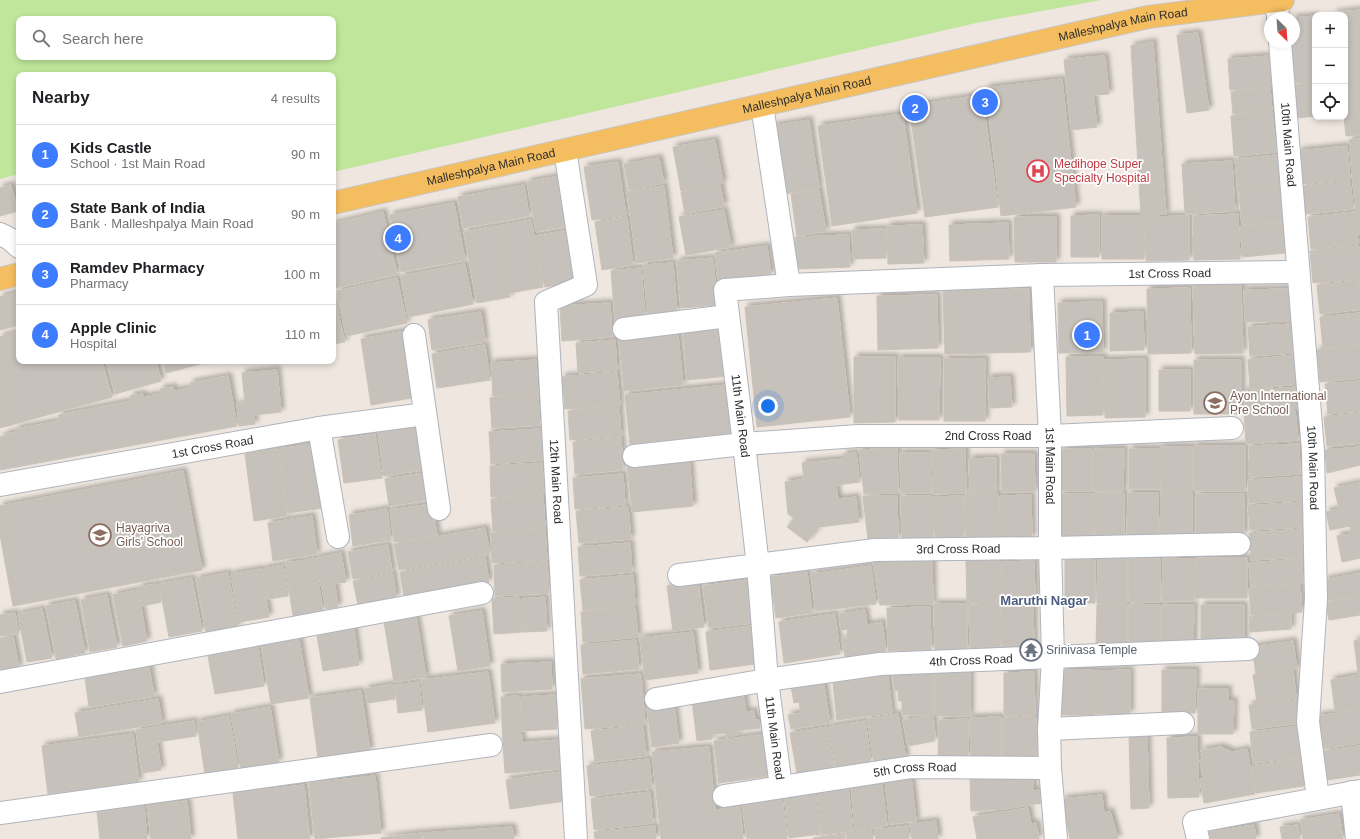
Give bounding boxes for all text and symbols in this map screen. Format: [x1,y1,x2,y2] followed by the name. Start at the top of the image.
[1057,5,1188,44] street label: Malleshpalya Main Road
[1264,12,1300,48] north arrow
[1312,12,1348,120] map controls
[1312,12,1348,48] button: +
[16,16,336,60] search box
[30,27,52,49] icon: search
[62,30,144,47] text: Search here
[1312,48,1348,84] button: −
[741,73,873,116] street label: Malleshpalya Main Road
[1312,84,1348,120] button: locate
[972,87,998,117] pin: 3
[32,88,90,107] text: Nearby
[271,91,320,106] text: 4 results
[902,93,928,123] pin: 2
[1278,102,1299,188] street label: 10th Main Road
[70,139,152,156] text: Kids Castle
[425,145,557,188] street label: Malleshpalya Main Road
[41,147,49,162] text: 1
[291,147,320,162] text: 90 m
[70,156,205,171] text: School · 1st Main Road
[1054,157,1149,185] place label: Medihope Super Specialty Hospital
[1025,158,1051,184] hospital icon: Medihope Super Specialty Hospital
[70,199,205,216] text: State Bank of India
[41,207,49,222] text: 2
[291,207,320,222] text: 90 m
[70,216,254,231] text: Bank · Malleshpalya Main Road
[385,223,411,253] pin: 4
[70,259,204,276] text: Ramdev Pharmacy
[1128,266,1211,281] street label: 1st Cross Road
[41,267,49,282] text: 3
[284,267,320,282] text: 100 m
[70,276,129,291] text: Pharmacy
[70,319,157,336] text: Apple Clinic
[1074,320,1100,350] pin: 1
[41,327,49,342] text: 4
[285,327,320,342] text: 110 m
[70,336,117,351] text: Hospital
[728,373,753,458] street label: 11th Main Road
[1230,389,1327,417] place label: Ayon International Pre School
[1202,390,1228,416] school or university icon: Ayon International Pre School
[758,396,778,416] your location
[1304,425,1321,510] street label: 10th Main Road
[1043,427,1057,505] street label: 1st Main Road
[945,429,1031,443] street label: 2nd Cross Road
[171,433,255,461] street label: 1st Cross Road
[547,439,565,524] street label: 12th Main Road
[116,521,183,549] place label: Hayagriva Girls' School
[87,522,113,548] school or university icon: Hayagriva Girls' School
[916,542,1001,557] street label: 3rd Cross Road
[1000,593,1088,608] district label: Maruthi Nagar
[1018,637,1044,663] temple icon: Srinivasa Temple
[1046,643,1137,657] place label: Srinivasa Temple
[929,652,1013,669] street label: 4th Cross Road
[762,695,787,781] street label: 11th Main Road
[872,760,957,780] street label: 5th Cross Road

